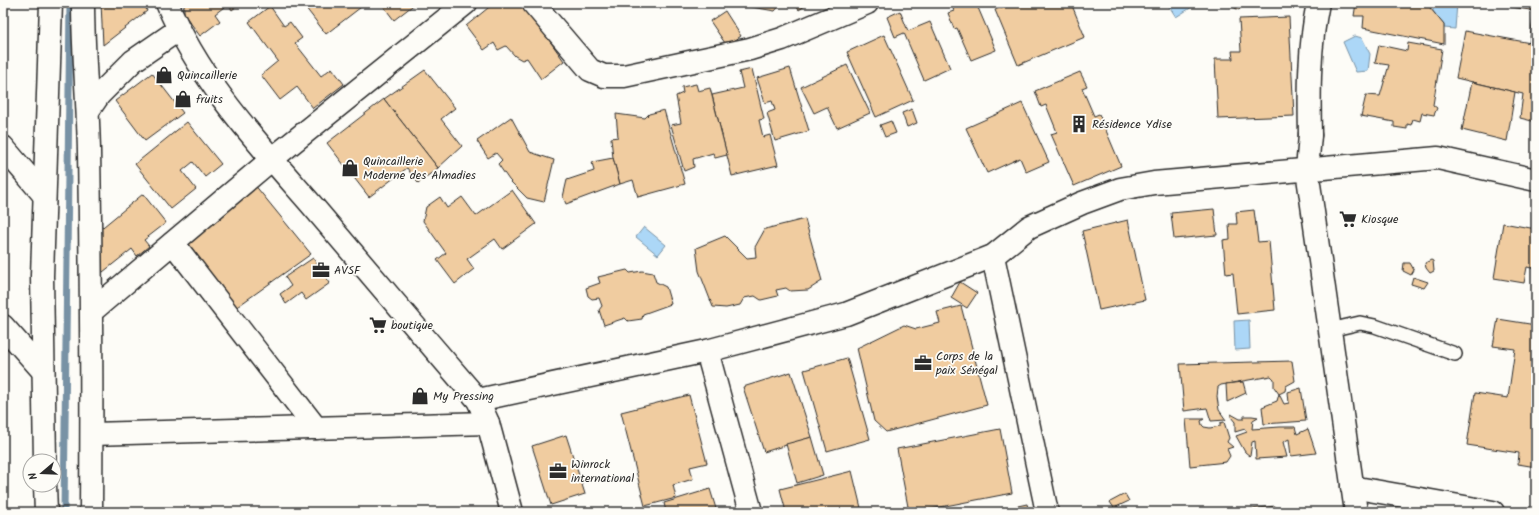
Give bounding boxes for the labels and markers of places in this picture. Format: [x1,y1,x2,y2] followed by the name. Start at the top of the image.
[154,65,174,85] shop icon: Quincaillerie
[177,66,238,85] place label: Quincaillerie
[173,89,193,109] shop icon: fruits
[196,90,223,109] place label: fruits
[1069,114,1089,134] building icon: Résidence Ydise
[1092,115,1172,134] place label: Résidence Ydise
[363,152,476,185] place label: Quincaillerie Moderne des Almadies
[340,158,360,178] shop icon: Quincaillerie Moderne des Almadies
[1338,209,1358,229] supermarket icon: Kiosque
[1361,210,1399,229] place label: Kiosque
[311,260,331,280] office icon: AVSF
[334,261,362,280] place label: AVSF
[368,315,388,335] supermarket icon: boutique
[391,316,433,335] place label: boutique
[935,347,998,380] place label: Corps de la paix Sénégal
[913,353,933,373] office icon: Corps de la paix Sénégal
[410,386,430,406] shop icon: My Pressing
[433,387,494,406] place label: My Pressing
[571,455,634,488] place label: Winrock international
[548,461,568,481] office icon: Winrock international

